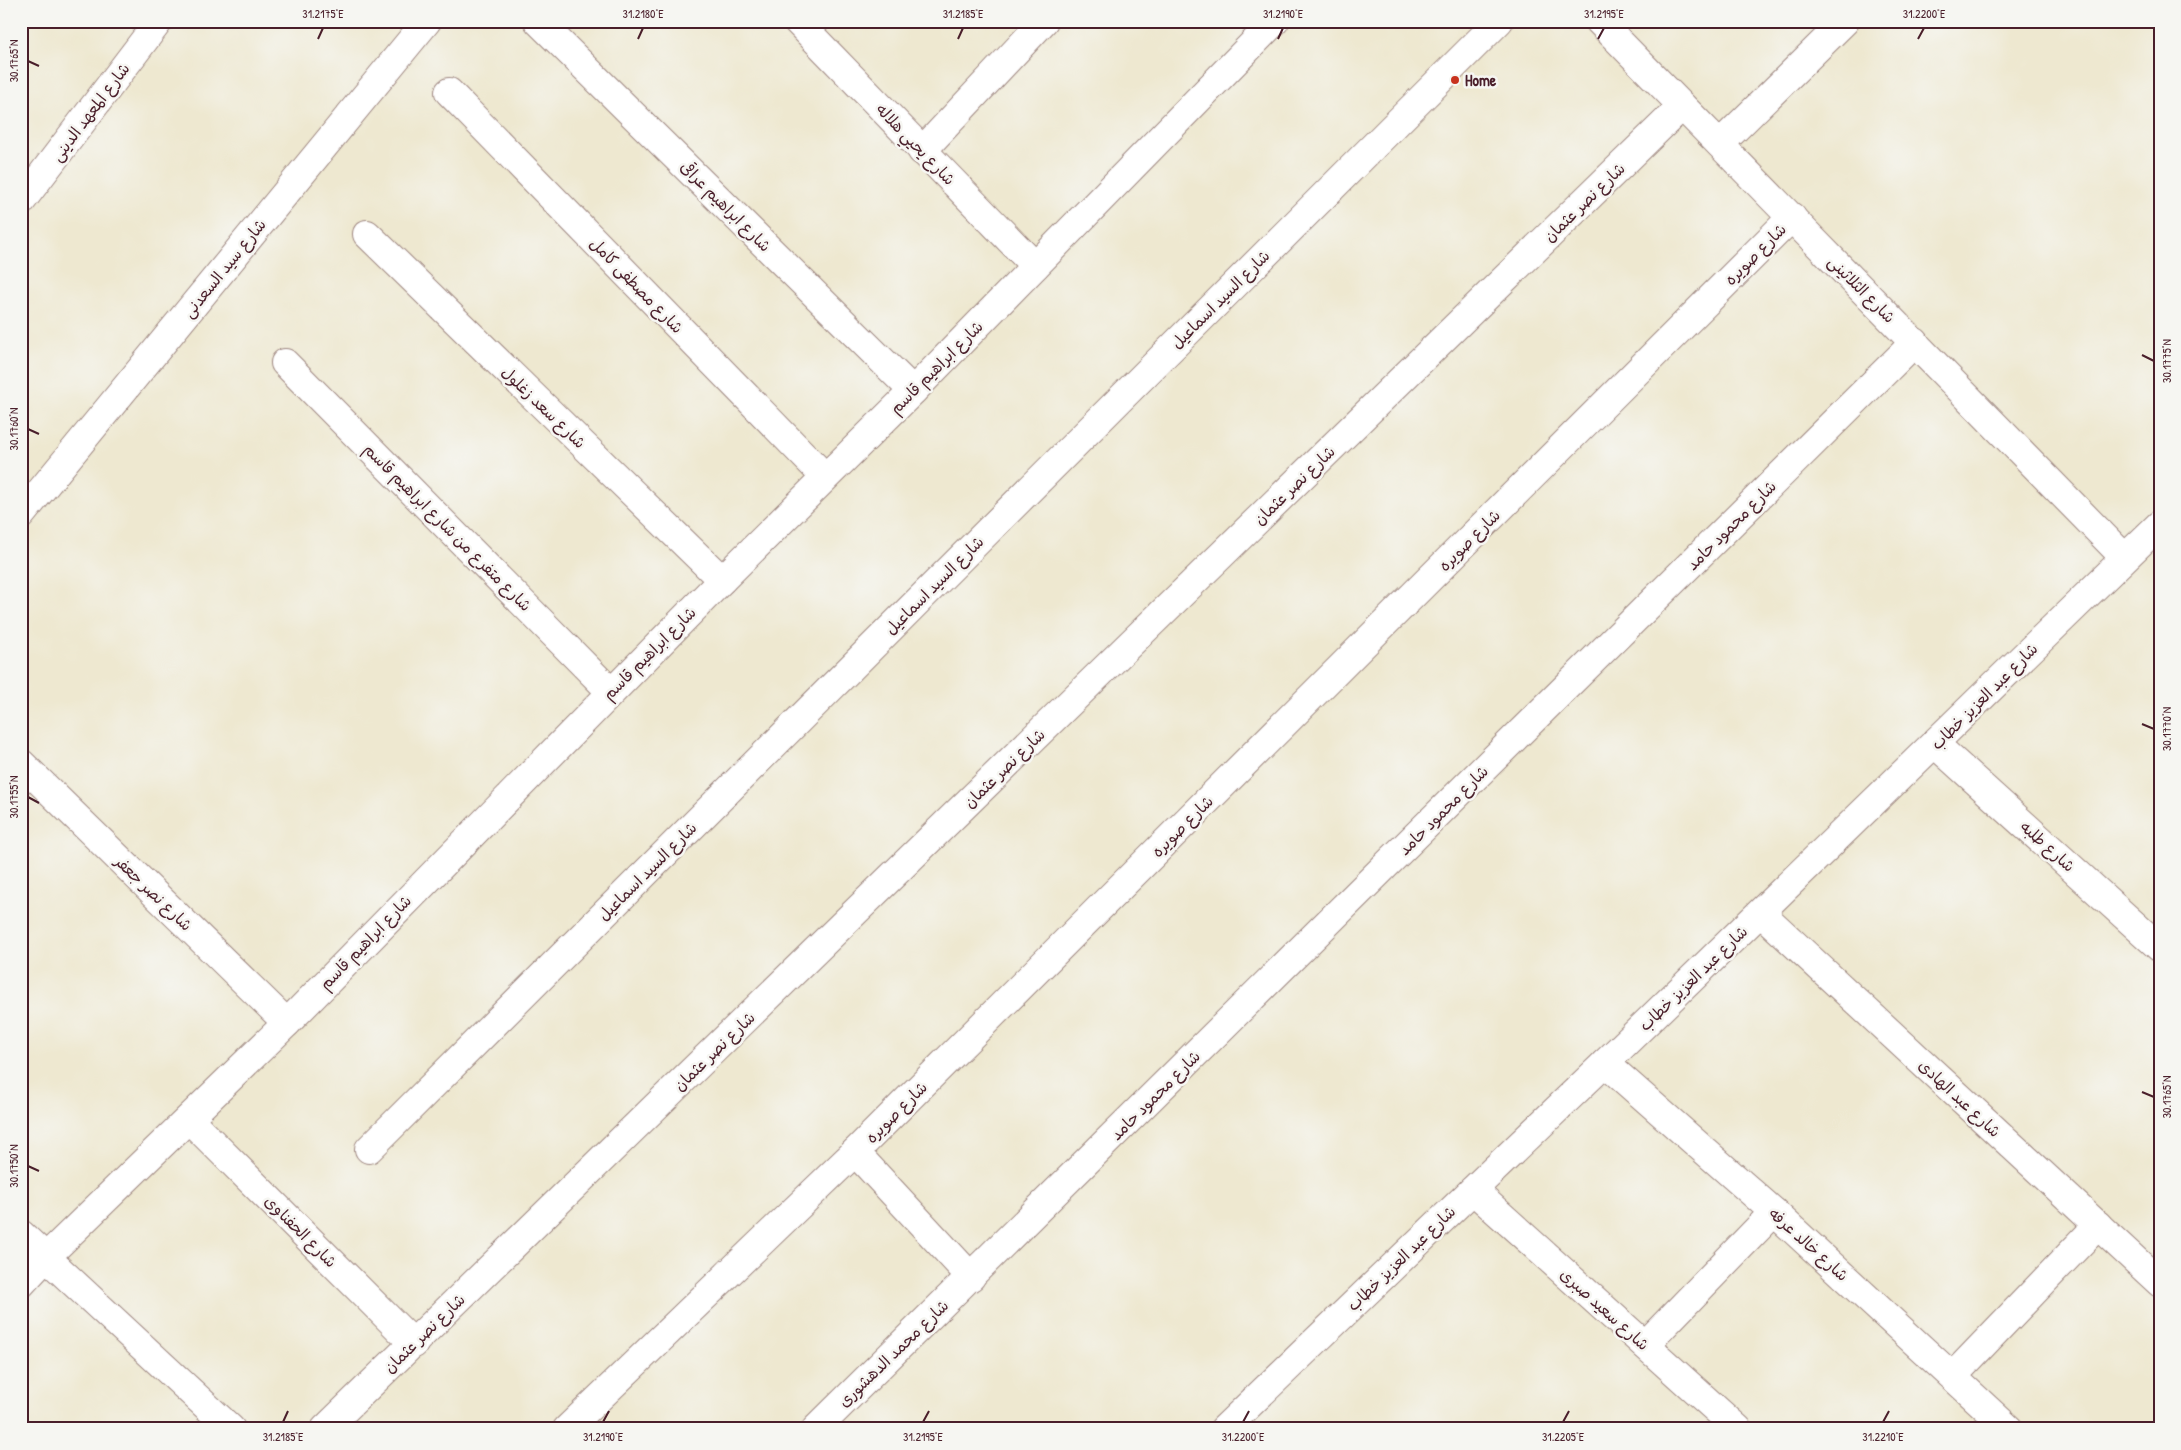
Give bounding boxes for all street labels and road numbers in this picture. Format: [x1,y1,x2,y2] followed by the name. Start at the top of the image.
[46,58,135,166] street label: شارع المعهد الدينى
[869,98,961,192] street label: شارع يحيي هلاله
[674,156,776,258] street label: شارع ابراهيم عراقى
[1538,157,1630,247] street label: شارع نصر عثمان
[177,214,271,323] street label: شارع سيد السعدنى
[1719,218,1791,290] street label: شارع صويره
[585,232,689,339] street label: شارع مصطفى كامل
[1166,245,1275,354] street label: شارع السيد اسماعيل
[1823,251,1900,328] street label: شارع الثلاثينى
[884,315,989,420] street label: شارع ابراهيم قاسم
[496,361,591,454] street label: شارع سعد زغلول
[358,438,537,617] street label: شارع متفرع من شارع ابراهيم قاسم
[1248,440,1340,530] street label: شارع نصر عثمان
[1681,475,1782,576] street label: شارع محمود حامد
[1433,504,1505,576] street label: شارع صويره
[880,531,989,640] street label: شارع السيد اسماعيل
[597,601,702,706] street label: شارع ابراهيم قاسم
[1926,638,2043,755] street label: شارع عبد العزيز خطاب
[958,723,1050,813] street label: شارع نصر عثمان
[1393,760,1494,861] street label: شارع محمود حامد
[1146,790,1218,862] street label: شارع صويره
[2015,815,2080,877] street label: شارع طلبه
[593,817,702,926] street label: شارع السيد اسماعيل
[108,849,198,936] street label: شارع نصر جعفر
[314,890,417,996] street label: شارع ابراهيم قاسم
[1634,920,1753,1036] street label: شارع عبد العزيز خطاب
[668,1006,760,1096] street label: شارع نصر عثمان
[1105,1045,1206,1146] street label: شارع محمود حامد
[1913,1054,2006,1143] street label: شارع عبد الهادى
[860,1076,932,1148] street label: شارع صويره
[259,1190,342,1273] street label: شارع الحفناوى
[1342,1200,1461,1316] street label: شارع عبد العزيز خطاب
[1764,1202,1854,1286] street label: شارع خالد عرفه
[1555,1263,1654,1356] street label: شارع سعيد صبرى
[378,1288,470,1378] street label: شارع نصر عثمان
[833,1294,954,1412] street label: شارع محمد الدهشورى

